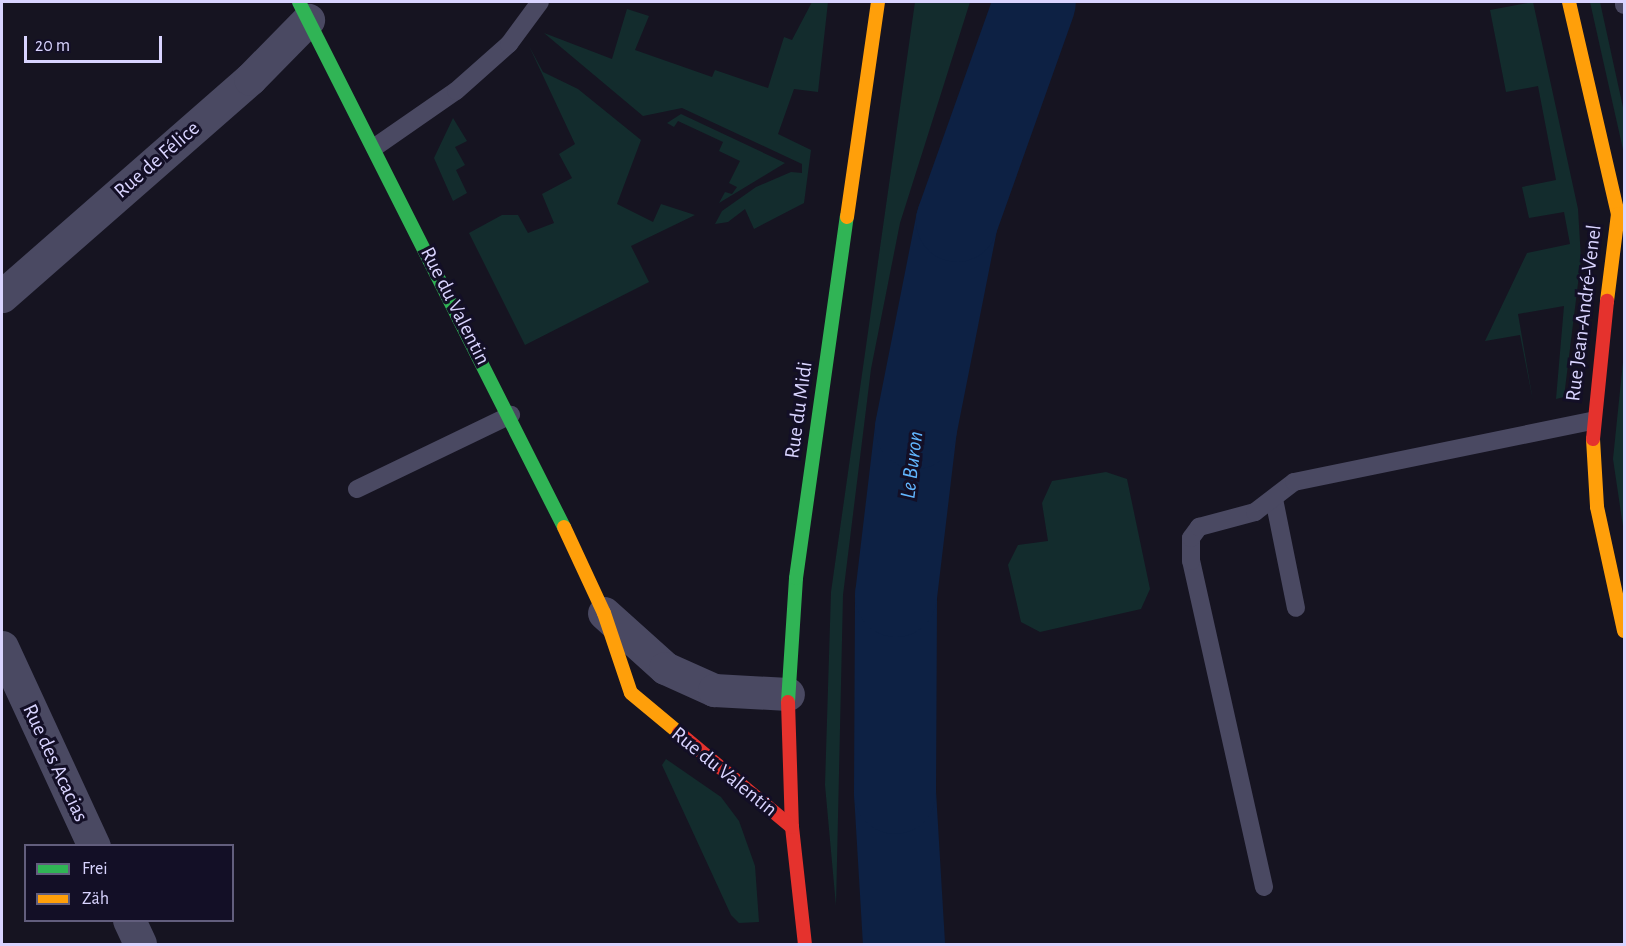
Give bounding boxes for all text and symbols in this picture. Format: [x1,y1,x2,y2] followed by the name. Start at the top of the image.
[27,24,165,62] scale bar
[35,37,70,55] text: 20 m
[109,116,205,204] street label: Rue de Félice
[1561,223,1607,403] street label: Rue Jean-André-Venel
[415,243,495,369] street label: Rue du Valentin
[780,360,818,460] street label: Rue du Midi
[895,430,929,500] water label: Le Buron
[17,700,93,826] street label: Rue des Acacias
[666,722,782,822] street label: Rue du Valentin
[24,844,234,922] legend
[82,860,108,878] text: Frei
[82,890,109,908] text: Zäh

